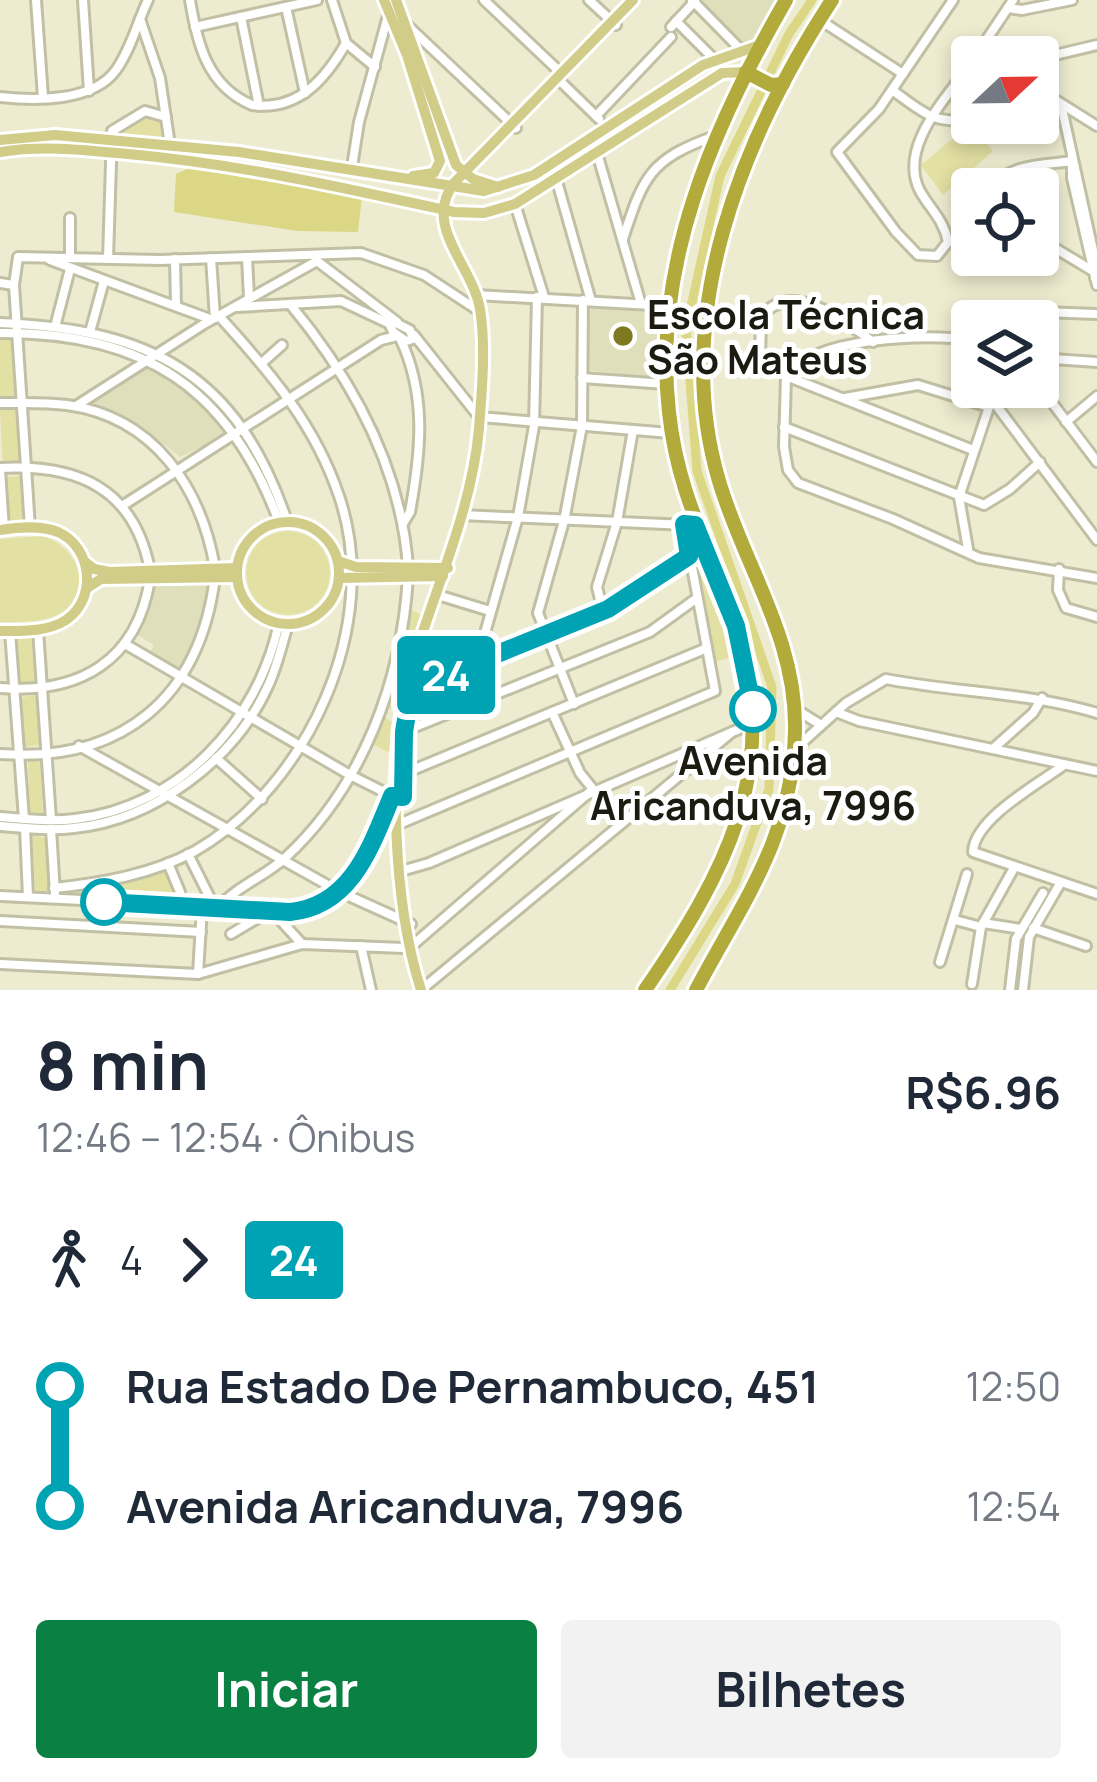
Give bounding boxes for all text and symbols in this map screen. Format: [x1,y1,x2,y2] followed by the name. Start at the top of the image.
[951,36,1059,144] north arrow
[951,36,1059,408] map controls
[951,168,1059,276] button: locate
[647,287,925,386] place label: Escola Técnica São Mateus
[951,300,1059,408] button: layers
[610,323,636,349] marker: Escola Técnica São Mateus
[392,636,500,714] line badge: 24
[421,646,471,704] text: 24
[731,687,775,731] marker: Avenida Aricanduva, 7996
[590,733,916,832] place label: Avenida Aricanduva, 7996
[82,880,126,924] unlabelled marker
[36,1020,209,1110] text: 8 min
[905,1061,1061,1123] text: R$6.96
[36,1110,415,1164] text: 12:46 – 12:54 · Ônibus
[36,1227,102,1293] icon: walk
[161,1227,227,1293] icon: forward
[269,1231,319,1289] text: 24
[120,1233,143,1287] text: 4
[126,1355,819,1417] text: Rua Estado De Pernambuco, 451
[966,1359,1061,1413] text: 12:50
[126,1475,684,1537] text: Avenida Aricanduva, 7996
[966,1479,1061,1533] text: 12:54
[36,1620,537,1758] button: Iniciar
[561,1620,1061,1758] button: Bilhetes

